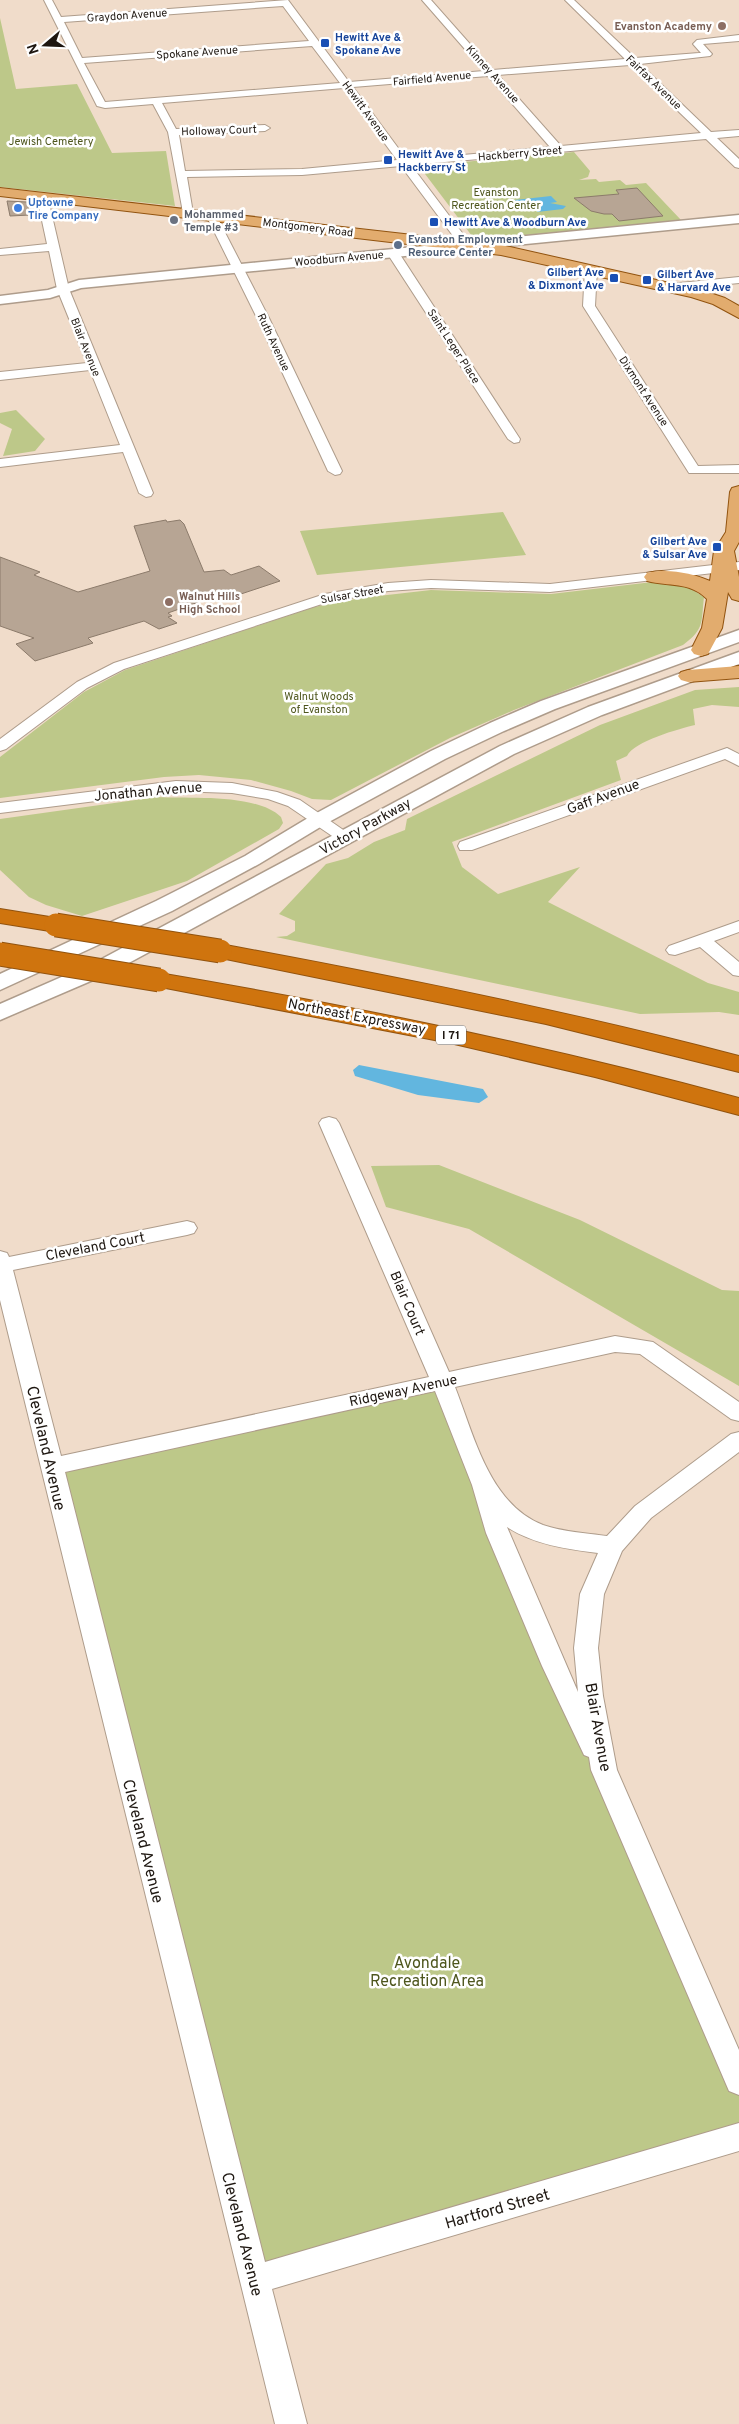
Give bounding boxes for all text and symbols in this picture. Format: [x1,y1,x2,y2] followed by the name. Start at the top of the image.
[86,6,168,26] street label: Graydon Avenue
[20,20,70,70] north arrow
[615,20,712,34] place label: Evanston Academy
[716,20,728,32] marker: Evanston Academy
[335,31,402,58] place label: Hewitt Ave & Spokane Ave
[319,37,331,49] marker: Hewitt Ave & Spokane Ave
[24,41,44,56] text: N
[156,43,238,63] street label: Spokane Avenue
[463,43,522,107] street label: Kinney Avenue
[622,53,684,113] street label: Fairfax Avenue
[392,69,472,89] street label: Fairfield Avenue
[339,79,392,145] street label: Hewitt Avenue
[181,123,257,139] street label: Holloway Court
[8,135,94,149] park label: Jewish Cemetery
[477,143,563,165] street label: Hackberry Street
[398,148,466,175] place label: Hewitt Ave & Hackberry St
[382,154,394,166] marker: Hewitt Ave & Hackberry St
[451,186,541,213] park label: Evanston Recreation Center
[28,196,99,223] place label: Uptowne Tire Company
[12,202,24,214] marker: Uptowne Tire Company
[184,208,244,235] place label: Mohammed Temple #3
[168,214,180,226] marker: Mohammed Temple #3
[262,215,354,240] street label: Montgomery Road
[428,216,440,228] marker: Hewitt Ave & Woodburn Ave
[444,216,586,230] place label: Hewitt Ave & Woodburn Ave
[408,233,523,260] place label: Evanston Employment Resource Center
[392,239,404,251] marker: Evanston Employment Resource Center
[294,248,384,270] street label: Woodburn Avenue
[528,266,604,293] place label: Gilbert Ave & Dixmont Ave
[657,268,731,295] place label: Gilbert Ave & Harvard Ave
[608,272,620,284] marker: Gilbert Ave & Dixmont Ave
[641,274,653,286] marker: Gilbert Ave & Harvard Ave
[424,306,483,387] street label: Saint Leger Place
[254,311,293,374] street label: Ruth Avenue
[67,316,103,379] street label: Blair Avenue
[615,354,671,429] street label: Dixmont Avenue
[642,535,707,562] place label: Gilbert Ave & Sulsar Ave
[711,541,723,553] marker: Gilbert Ave & Sulsar Ave
[320,583,385,607] street label: Sulsar Street
[179,590,240,617] place label: Walnut Hills High School
[163,596,175,608] marker: Walnut Hills High School
[284,690,354,717] park label: Walnut Woods of Evanston
[565,776,642,818] street label: Gaff Avenue
[93,779,203,806] street label: Jonathan Avenue
[317,795,414,859] street label: Victory Parkway
[286,996,427,1039] street label: Northeast Expressway
[436,1026,466,1044] road number: I 71
[44,1229,146,1265] street label: Cleveland Court
[385,1269,428,1338] street label: Blair Court
[348,1372,459,1411] street label: Ridgeway Avenue
[21,1384,69,1513] street label: Cleveland Avenue
[579,1681,615,1773] street label: Blair Avenue
[117,1777,167,1906] street label: Cleveland Avenue
[370,1954,484,1992] park label: Avondale Recreation Area
[216,2170,266,2299] street label: Cleveland Avenue
[443,2185,552,2234] street label: Hartford Street

